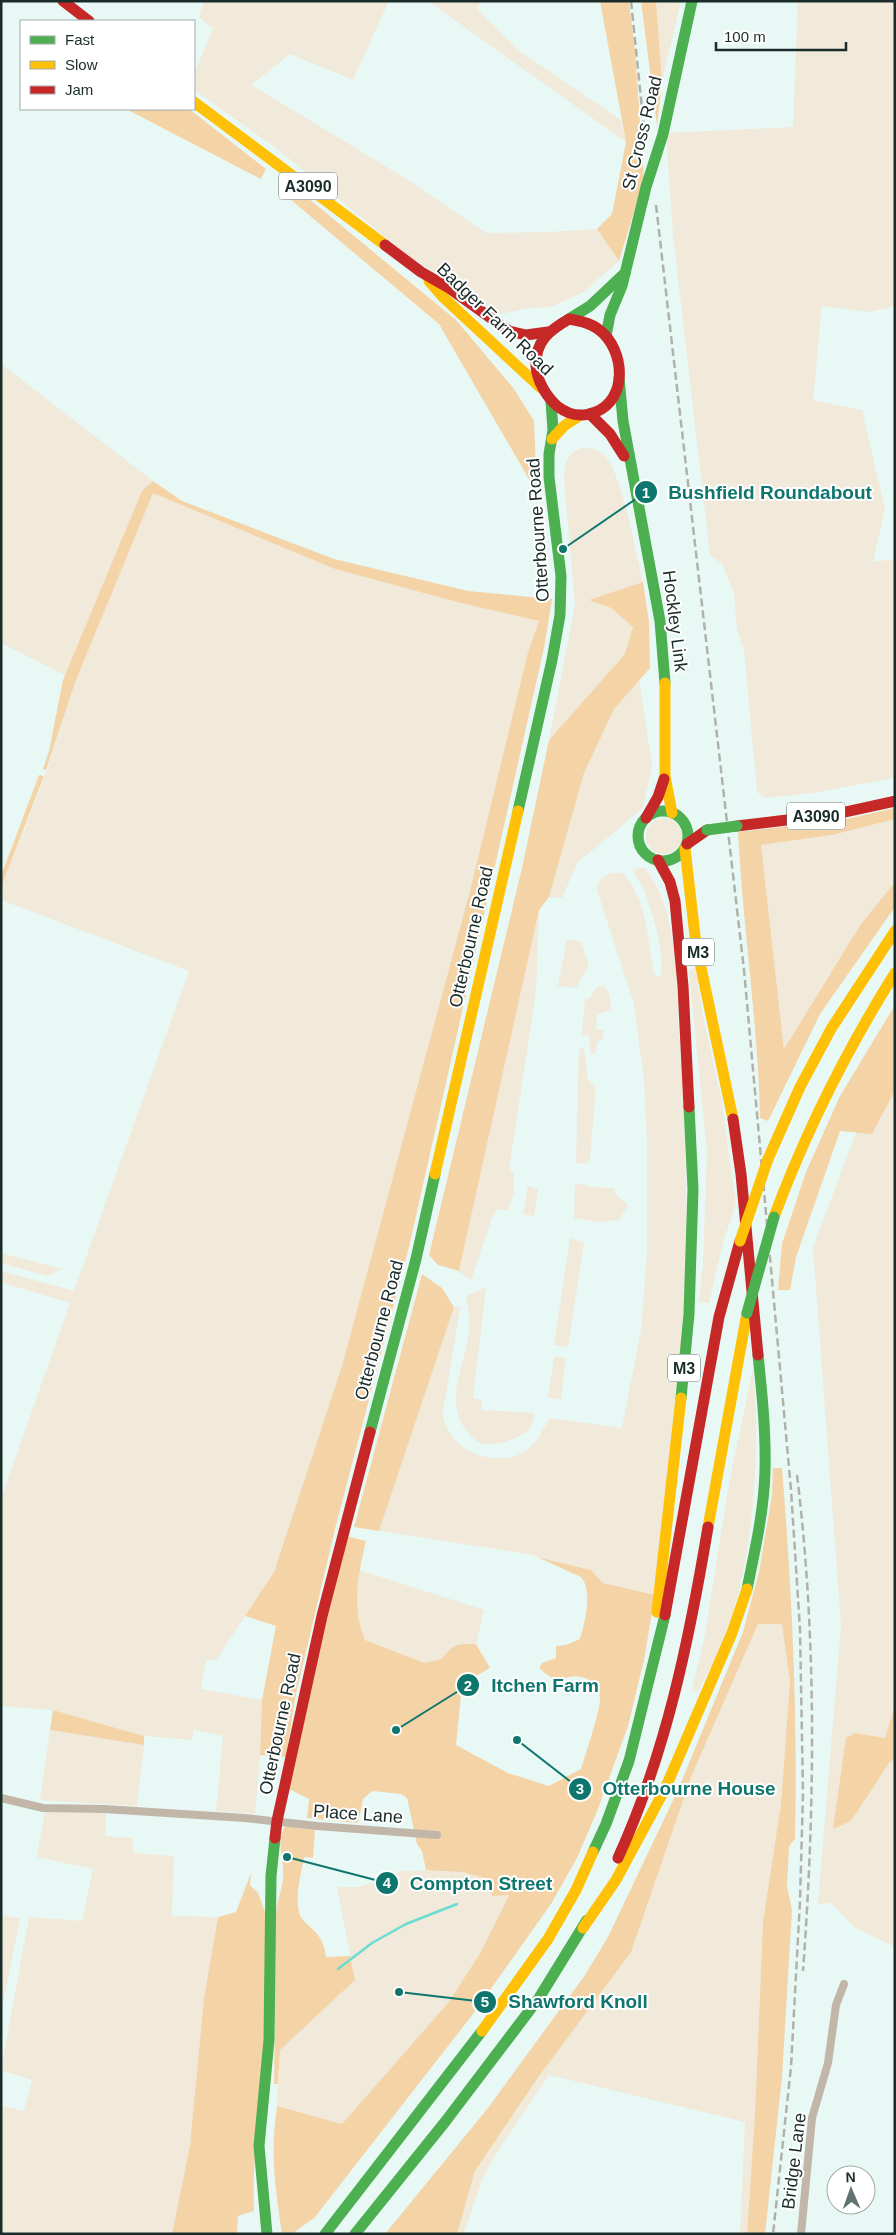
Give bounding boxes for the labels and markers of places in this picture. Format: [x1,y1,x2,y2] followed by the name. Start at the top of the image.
[633,475,882,509] callout: Bushfield Roundabout
[456,1668,609,1702] callout: Itchen Farm
[568,1772,786,1806] callout: Otterbourne House
[374,1866,562,1900] callout: Compton Street
[473,1985,657,2019] callout: Shawford Knoll

